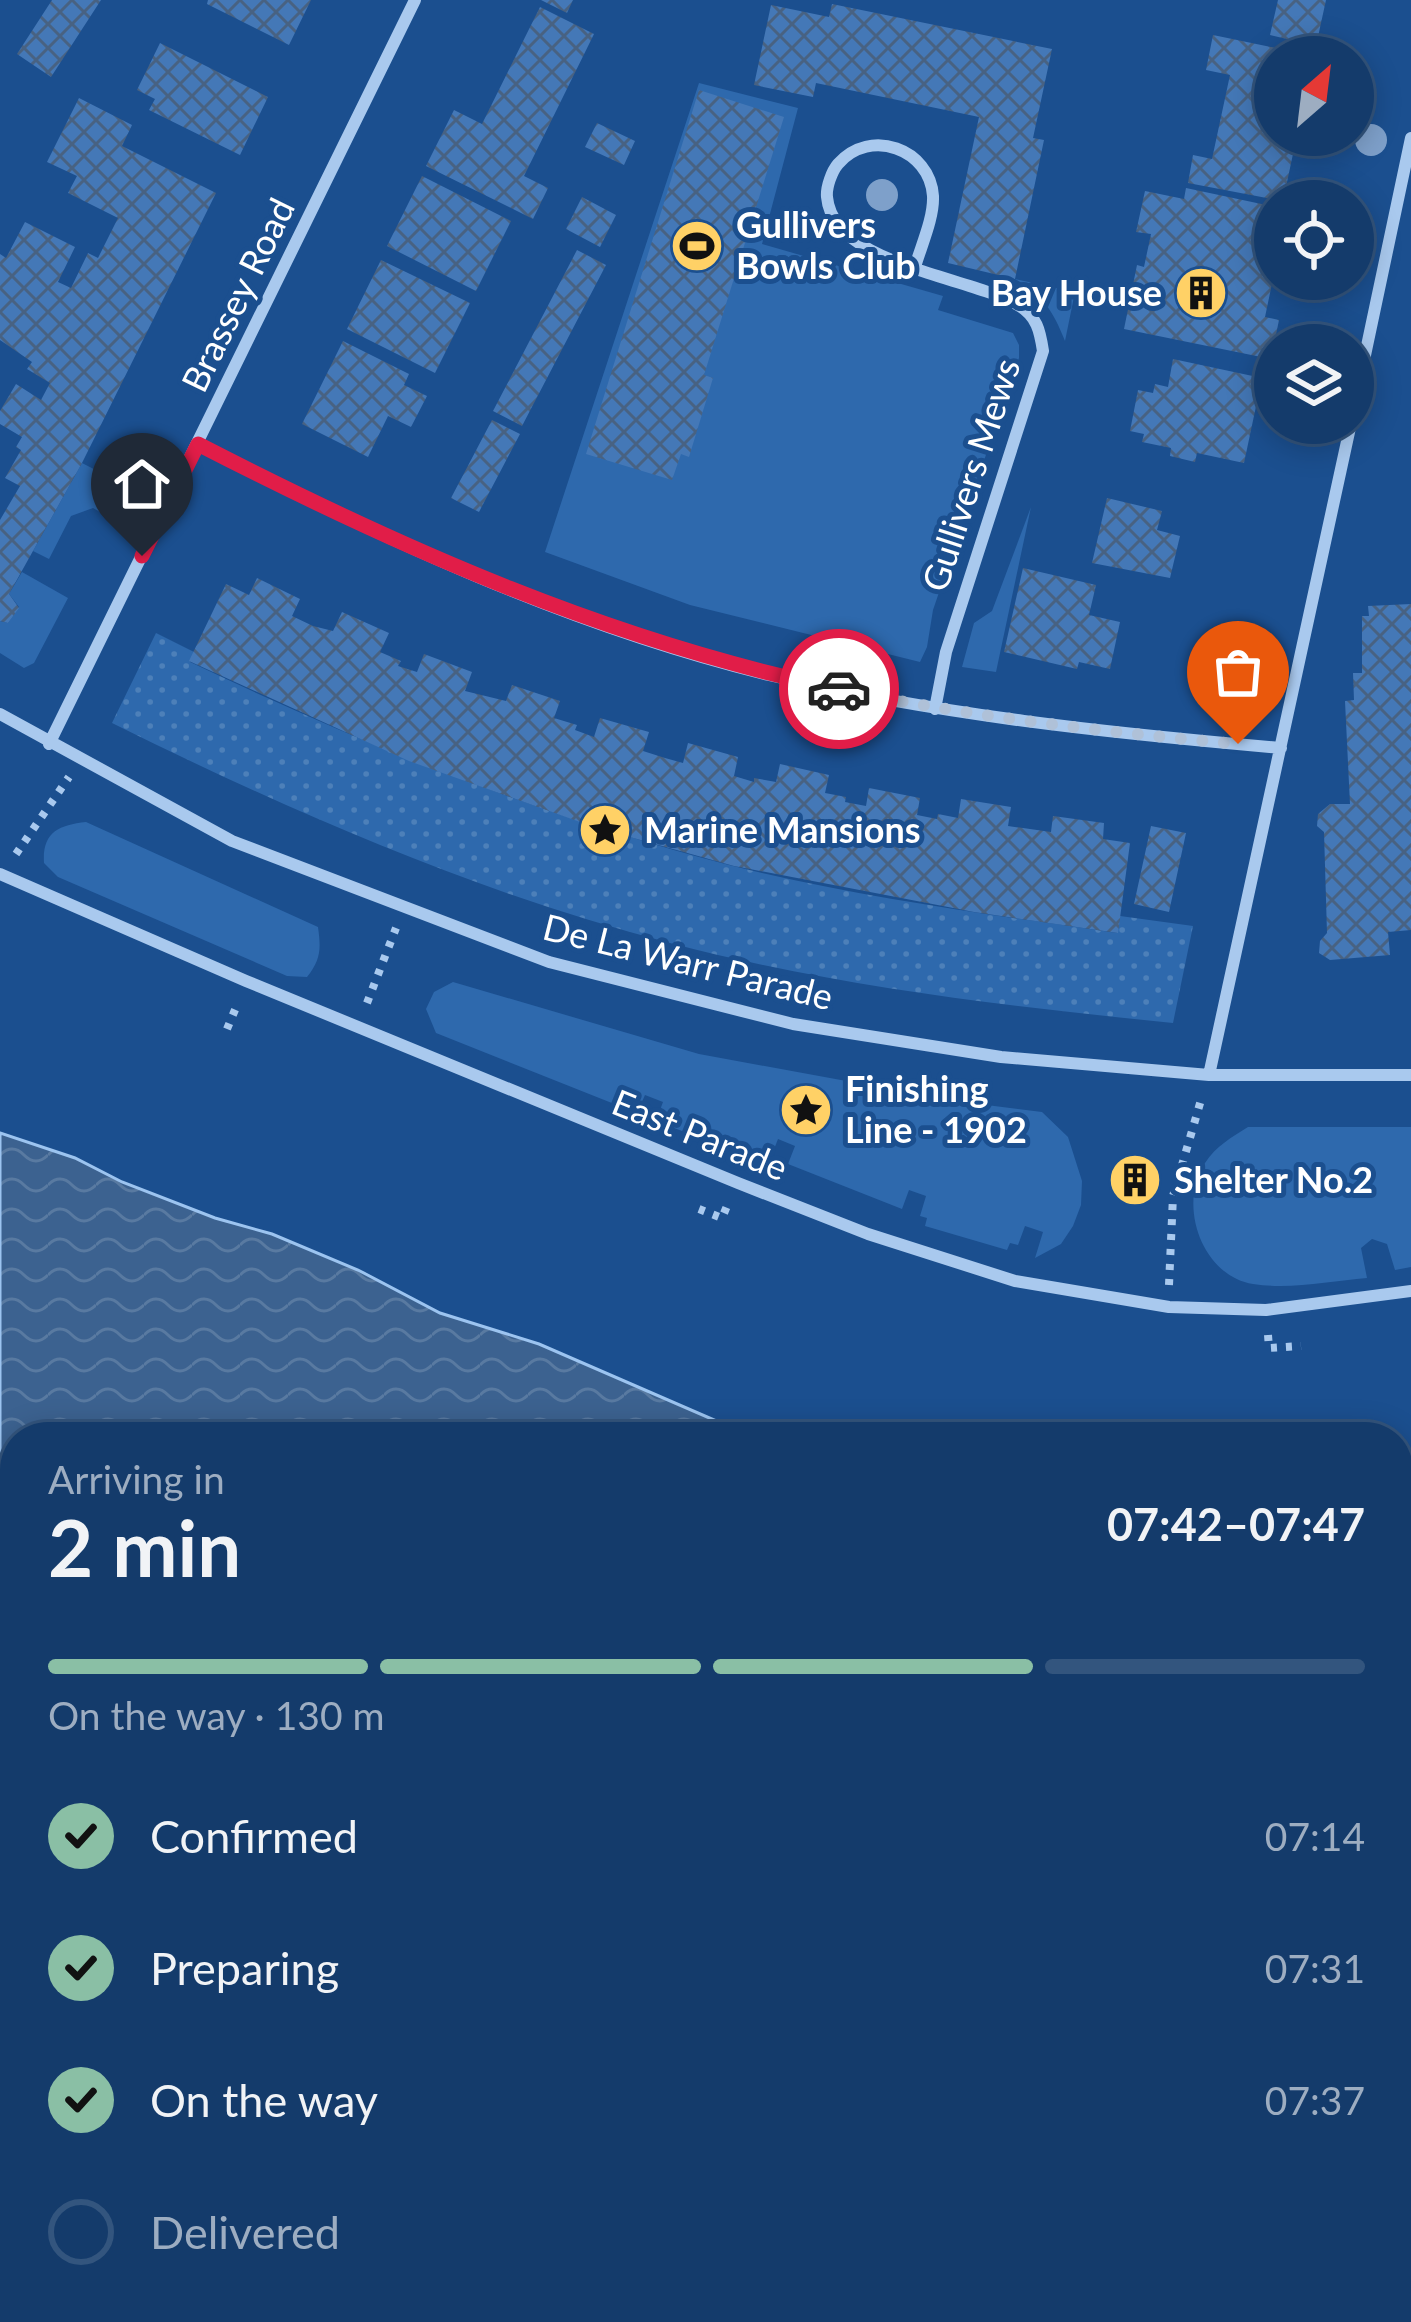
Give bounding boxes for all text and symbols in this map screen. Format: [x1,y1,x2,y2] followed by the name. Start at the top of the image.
[1254,36,1374,156] north arrow
[1254,36,1374,444] map controls
[1254,180,1374,300] button: locate
[171,191,303,399] street label: Brassey Road
[736,202,916,287] place label: Gullivers Bowls Club
[669,218,725,274] sports icon: Gullivers Bowls Club
[1173,265,1229,321] building icon: Bay House
[991,270,1162,314] place label: Bay House
[1254,324,1374,444] button: layers
[912,353,1028,597] street label: Gullivers Mews
[91,433,193,556] pin
[109,451,175,517] icon: home
[1187,621,1289,744] pin
[779,629,899,749] courier
[1205,639,1271,705] icon: bag
[806,656,872,722] icon: car
[577,802,633,858] place icon: Marine Mansions
[644,807,921,851] place label: Marine Mansions
[539,904,838,1018] street label: De La Warr Parade
[845,1066,1027,1151] place label: Finishing Line - 1902
[606,1079,794,1189] street label: East Parade
[778,1082,834,1138] place icon: Finishing Line - 1902
[1107,1152,1163,1208] building icon: Shelter No.2
[1174,1157,1373,1201] place label: Shelter No.2
[48,1456,225,1502] text: Arriving in
[1107,1497,1365,1551] text: 07:42–07:47
[48,1500,241,1594] text: 2 min
[48,1692,385,1738] text: On the way · 130 m
[48,1803,114,1869] icon: check
[150,1809,358,1863] text: Confirmed
[1265,1813,1365,1859] text: 07:14
[48,1935,114,2001] icon: check
[150,1941,339,1995] text: Preparing
[1265,1945,1365,1991] text: 07:31
[48,2067,114,2133] icon: check
[150,2073,378,2127] text: On the way
[1265,2077,1365,2123] text: 07:37
[150,2205,340,2259] text: Delivered

